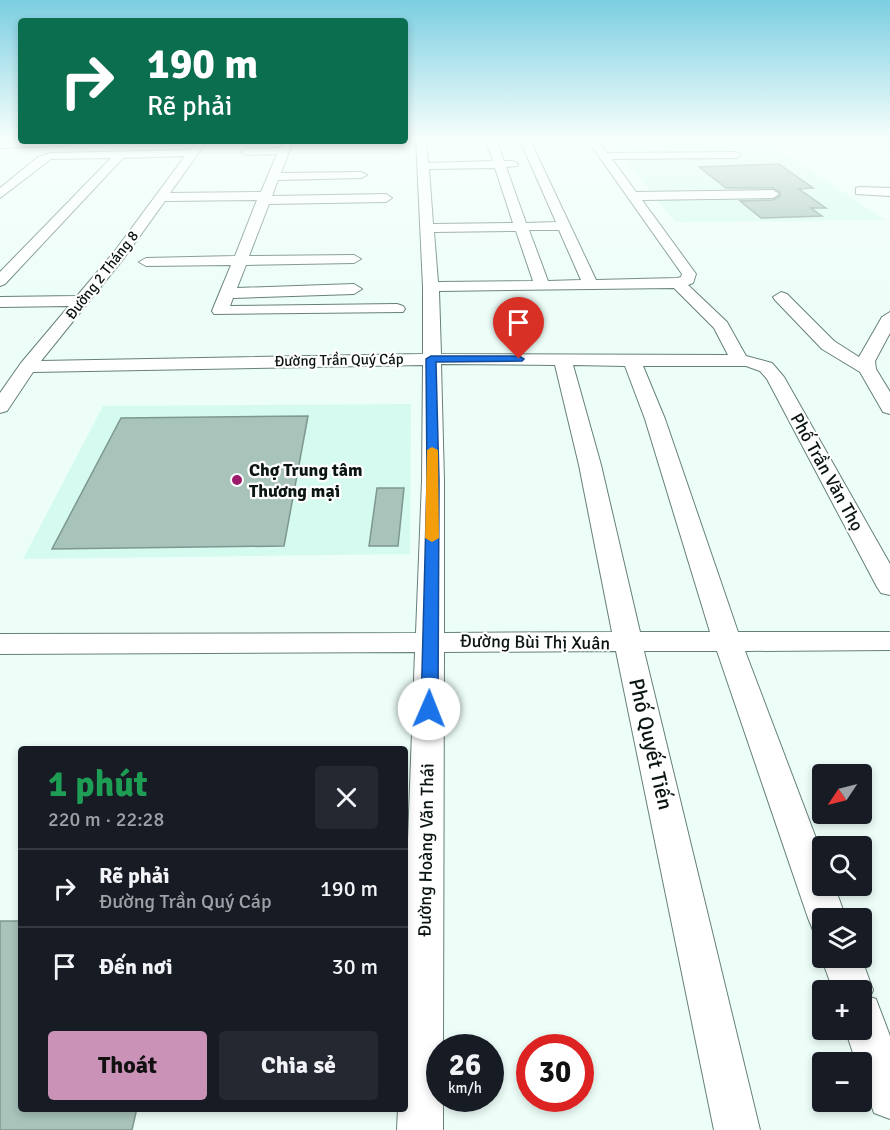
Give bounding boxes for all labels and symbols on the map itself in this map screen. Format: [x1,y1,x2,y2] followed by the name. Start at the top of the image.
[62,227,142,323] street label: Đường 2 Tháng 8
[493,297,544,359] pin
[274,350,404,370] street label: Đường Trần Quý Cáp
[786,409,868,535] street label: Phố Trần Văn Thọ
[249,459,363,502] place label: Chợ Trung tâm Thương mại
[230,473,244,487] marker: Chợ Trung tâm Thương mại
[460,630,610,654] street label: Đường Bùi Thị Xuân
[623,676,679,812] street label: Phố Quyết Tiến
[397,677,461,741] position arrow
[413,763,439,937] street label: Đường Hoàng Văn Thái
[812,764,872,824] north arrow
[516,1034,594,1112] speed limit sign: 30

